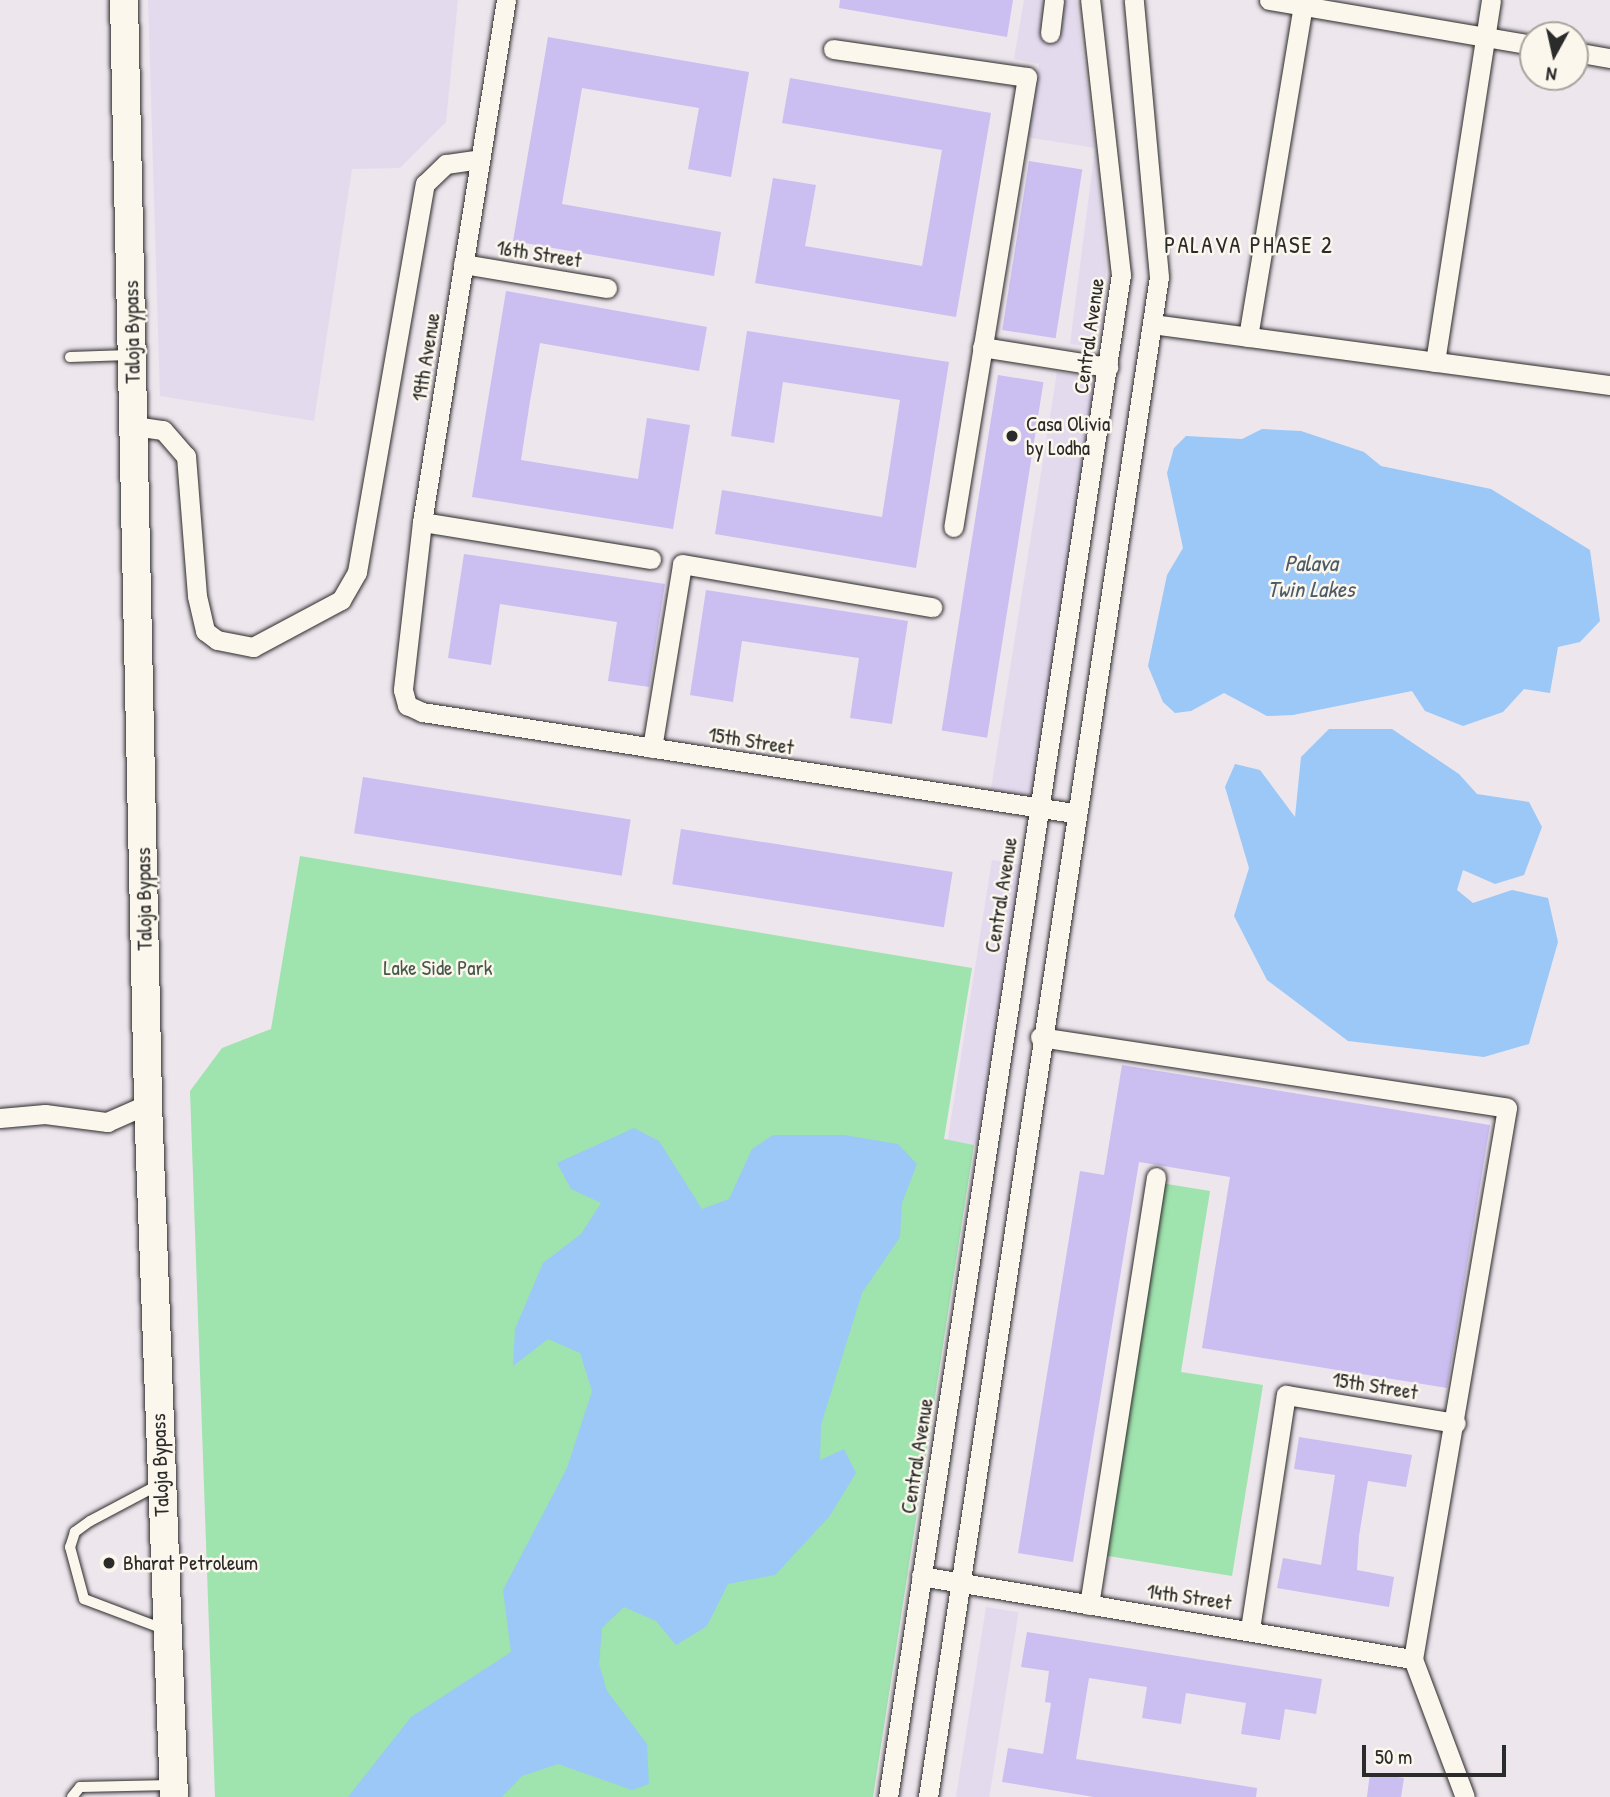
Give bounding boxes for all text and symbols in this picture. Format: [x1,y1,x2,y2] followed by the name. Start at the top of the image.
[1519,21,1589,91] north arrow
[1545,61,1558,88] text: N
[1166,231,1332,259] district label: PALAVA PHASE 2
[495,235,583,273] street label: 16th Street
[1068,277,1110,395] street label: Central Avenue
[119,280,145,384] street label: Taloja Bypass
[407,311,445,403] street label: 19th Avenue
[1026,411,1110,461] place label: Casa Olivia by Lodha
[1004,428,1020,444] marker: Casa Olivia by Lodha
[1267,549,1355,603] water label: Palava Twin Lakes
[706,722,796,760] street label: 15th Street
[979,835,1023,955] street label: Central Avenue
[131,847,157,951] street label: Taloja Bypass
[384,955,492,981] park label: Lake Side Park
[1330,1367,1420,1405] street label: 15th Street
[895,1396,939,1516] street label: Central Avenue
[146,1413,174,1517] street label: Taloja Bypass
[123,1550,258,1576] place label: Bharat Petroleum
[101,1555,117,1571] marker: Bharat Petroleum
[1145,1579,1233,1615] street label: 14th Street
[1365,1730,1508,1774] scale bar
[1375,1742,1412,1771] text: 50 m

